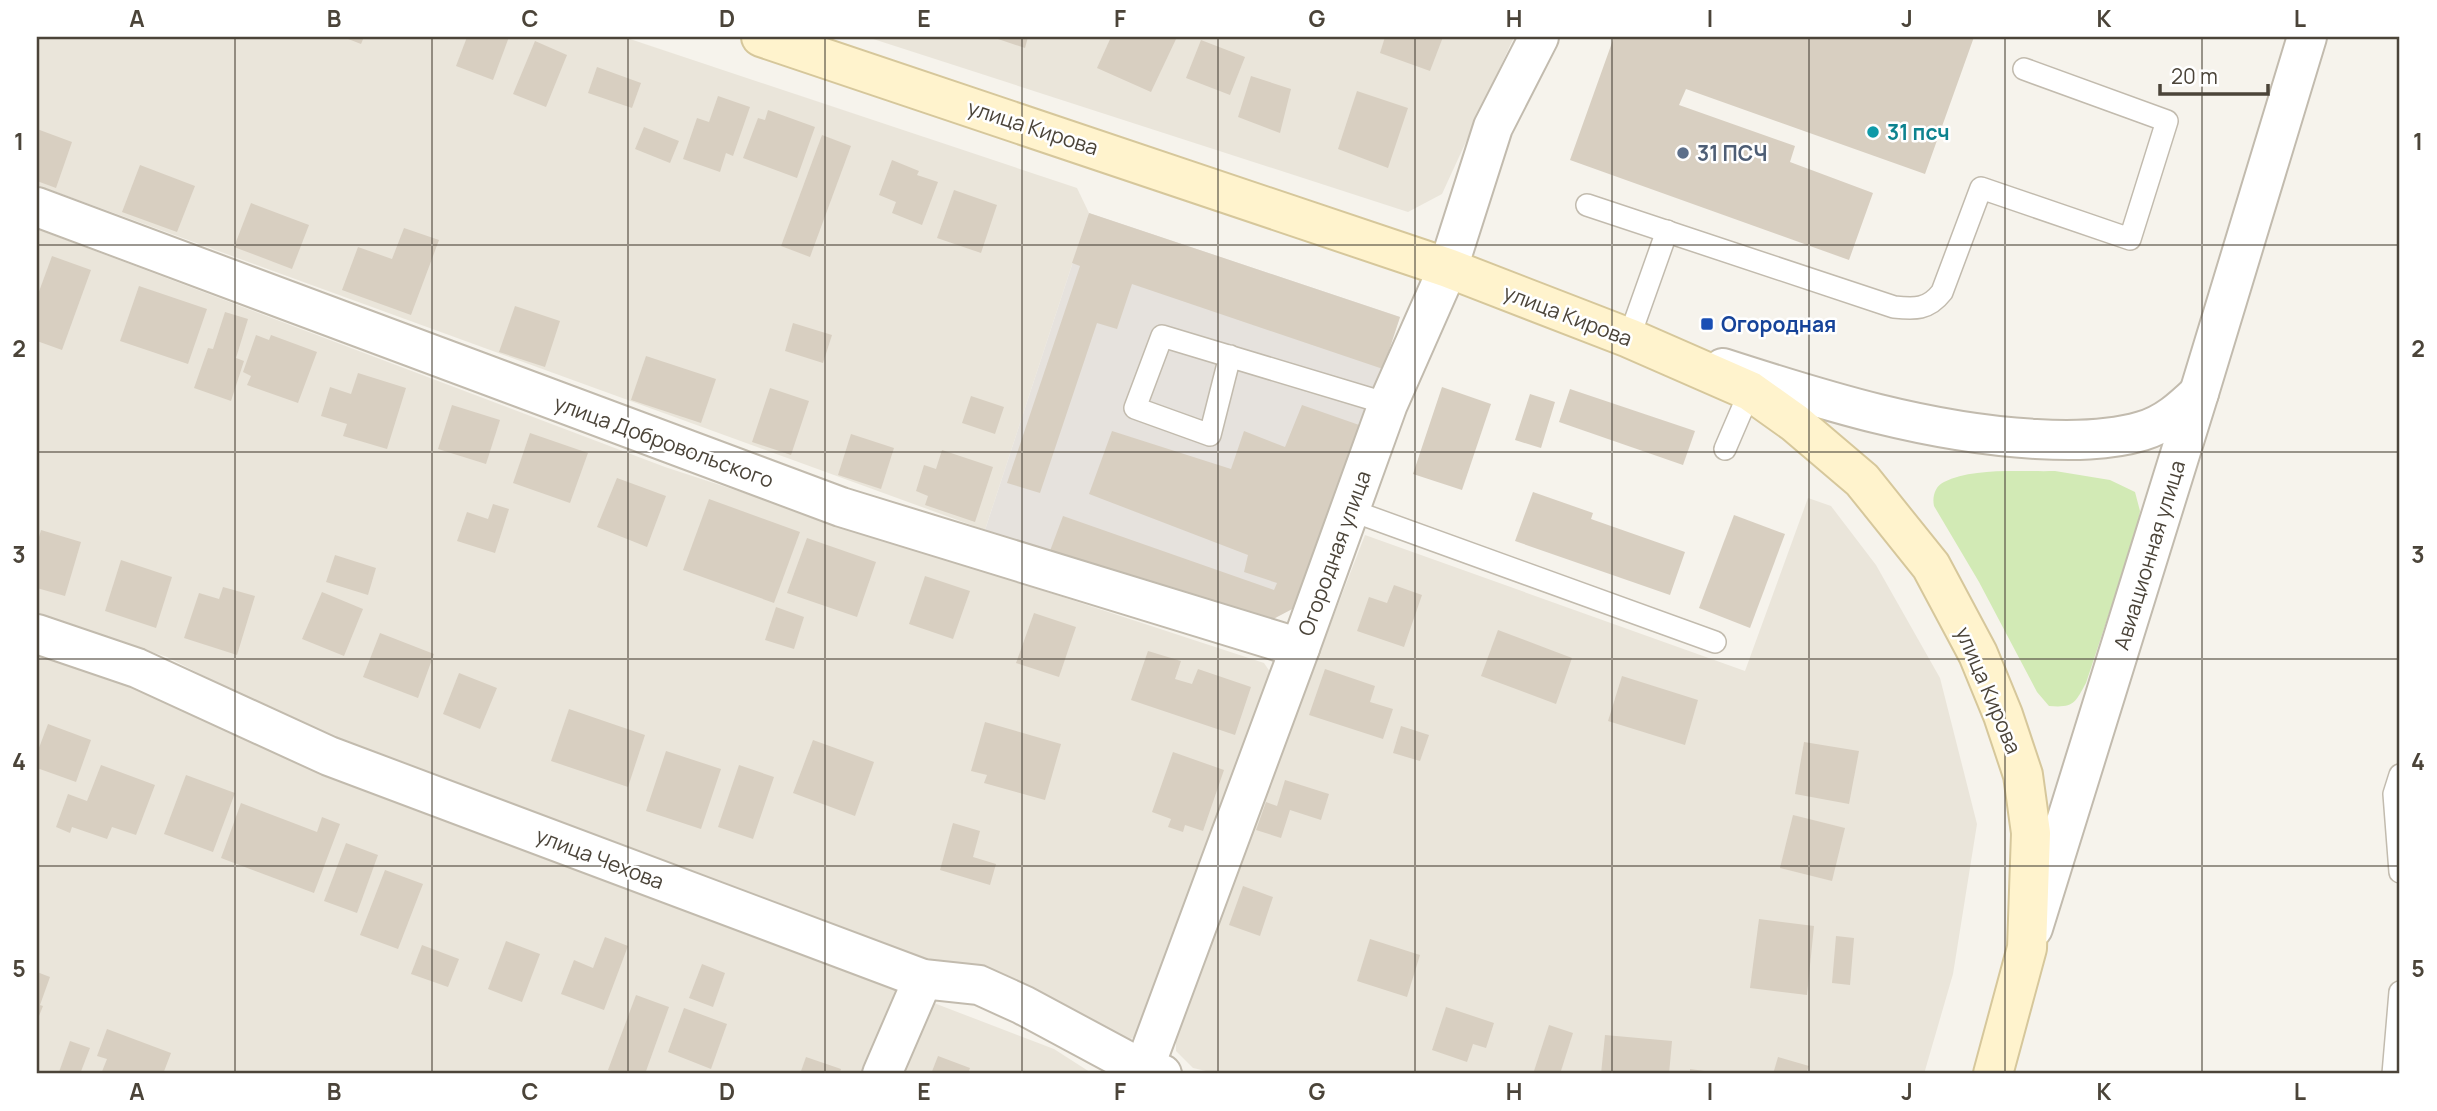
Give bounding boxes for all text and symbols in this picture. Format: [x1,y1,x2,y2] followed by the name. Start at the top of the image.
[129,2,145,34] text: A
[327,2,341,34] text: B
[522,2,539,34] text: C
[719,2,735,34] text: D
[917,2,931,34] text: E
[1114,2,1126,34] text: F
[1309,2,1326,34] text: G
[1506,2,1522,34] text: H
[1707,2,1713,34] text: I
[1901,2,1913,34] text: J
[2097,2,2112,34] text: K
[2294,2,2306,34] text: L
[2160,52,2269,96] scale bar
[2171,62,2218,90] text: 20 m
[964,93,1102,161] street label: улица Кирова
[1887,118,1950,146] place label: 31 псч
[1865,124,1881,140] marker: 31 псч
[14,125,24,157] text: 1
[2413,125,2423,157] text: 1
[1697,139,1768,167] place label: 31 ПСЧ
[1675,145,1691,161] marker: 31 ПСЧ
[1500,278,1636,352] street label: улица Кирова
[1721,310,1836,338] place label: Огородная
[1699,316,1715,332] marker: Огородная
[12,332,26,364] text: 2
[2411,332,2425,364] text: 2
[550,388,778,494] street label: улица Добровольского
[2107,457,2191,653] street label: Авиационная улица
[1291,467,1377,639] street label: Огородная улица
[12,538,26,570] text: 3
[2411,538,2425,570] text: 3
[1950,622,2028,758] street label: улица Кирова
[12,745,26,777] text: 4
[2411,745,2425,777] text: 4
[532,821,668,895] street label: улица Чехова
[12,952,26,984] text: 5
[2411,952,2425,984] text: 5
[129,1075,145,1107] text: A
[327,1075,341,1107] text: B
[522,1075,539,1107] text: C
[719,1075,735,1107] text: D
[917,1075,931,1107] text: E
[1114,1075,1126,1107] text: F
[1309,1075,1326,1107] text: G
[1506,1075,1522,1107] text: H
[1707,1075,1713,1107] text: I
[1901,1075,1913,1107] text: J
[2097,1075,2112,1107] text: K
[2294,1075,2306,1107] text: L

